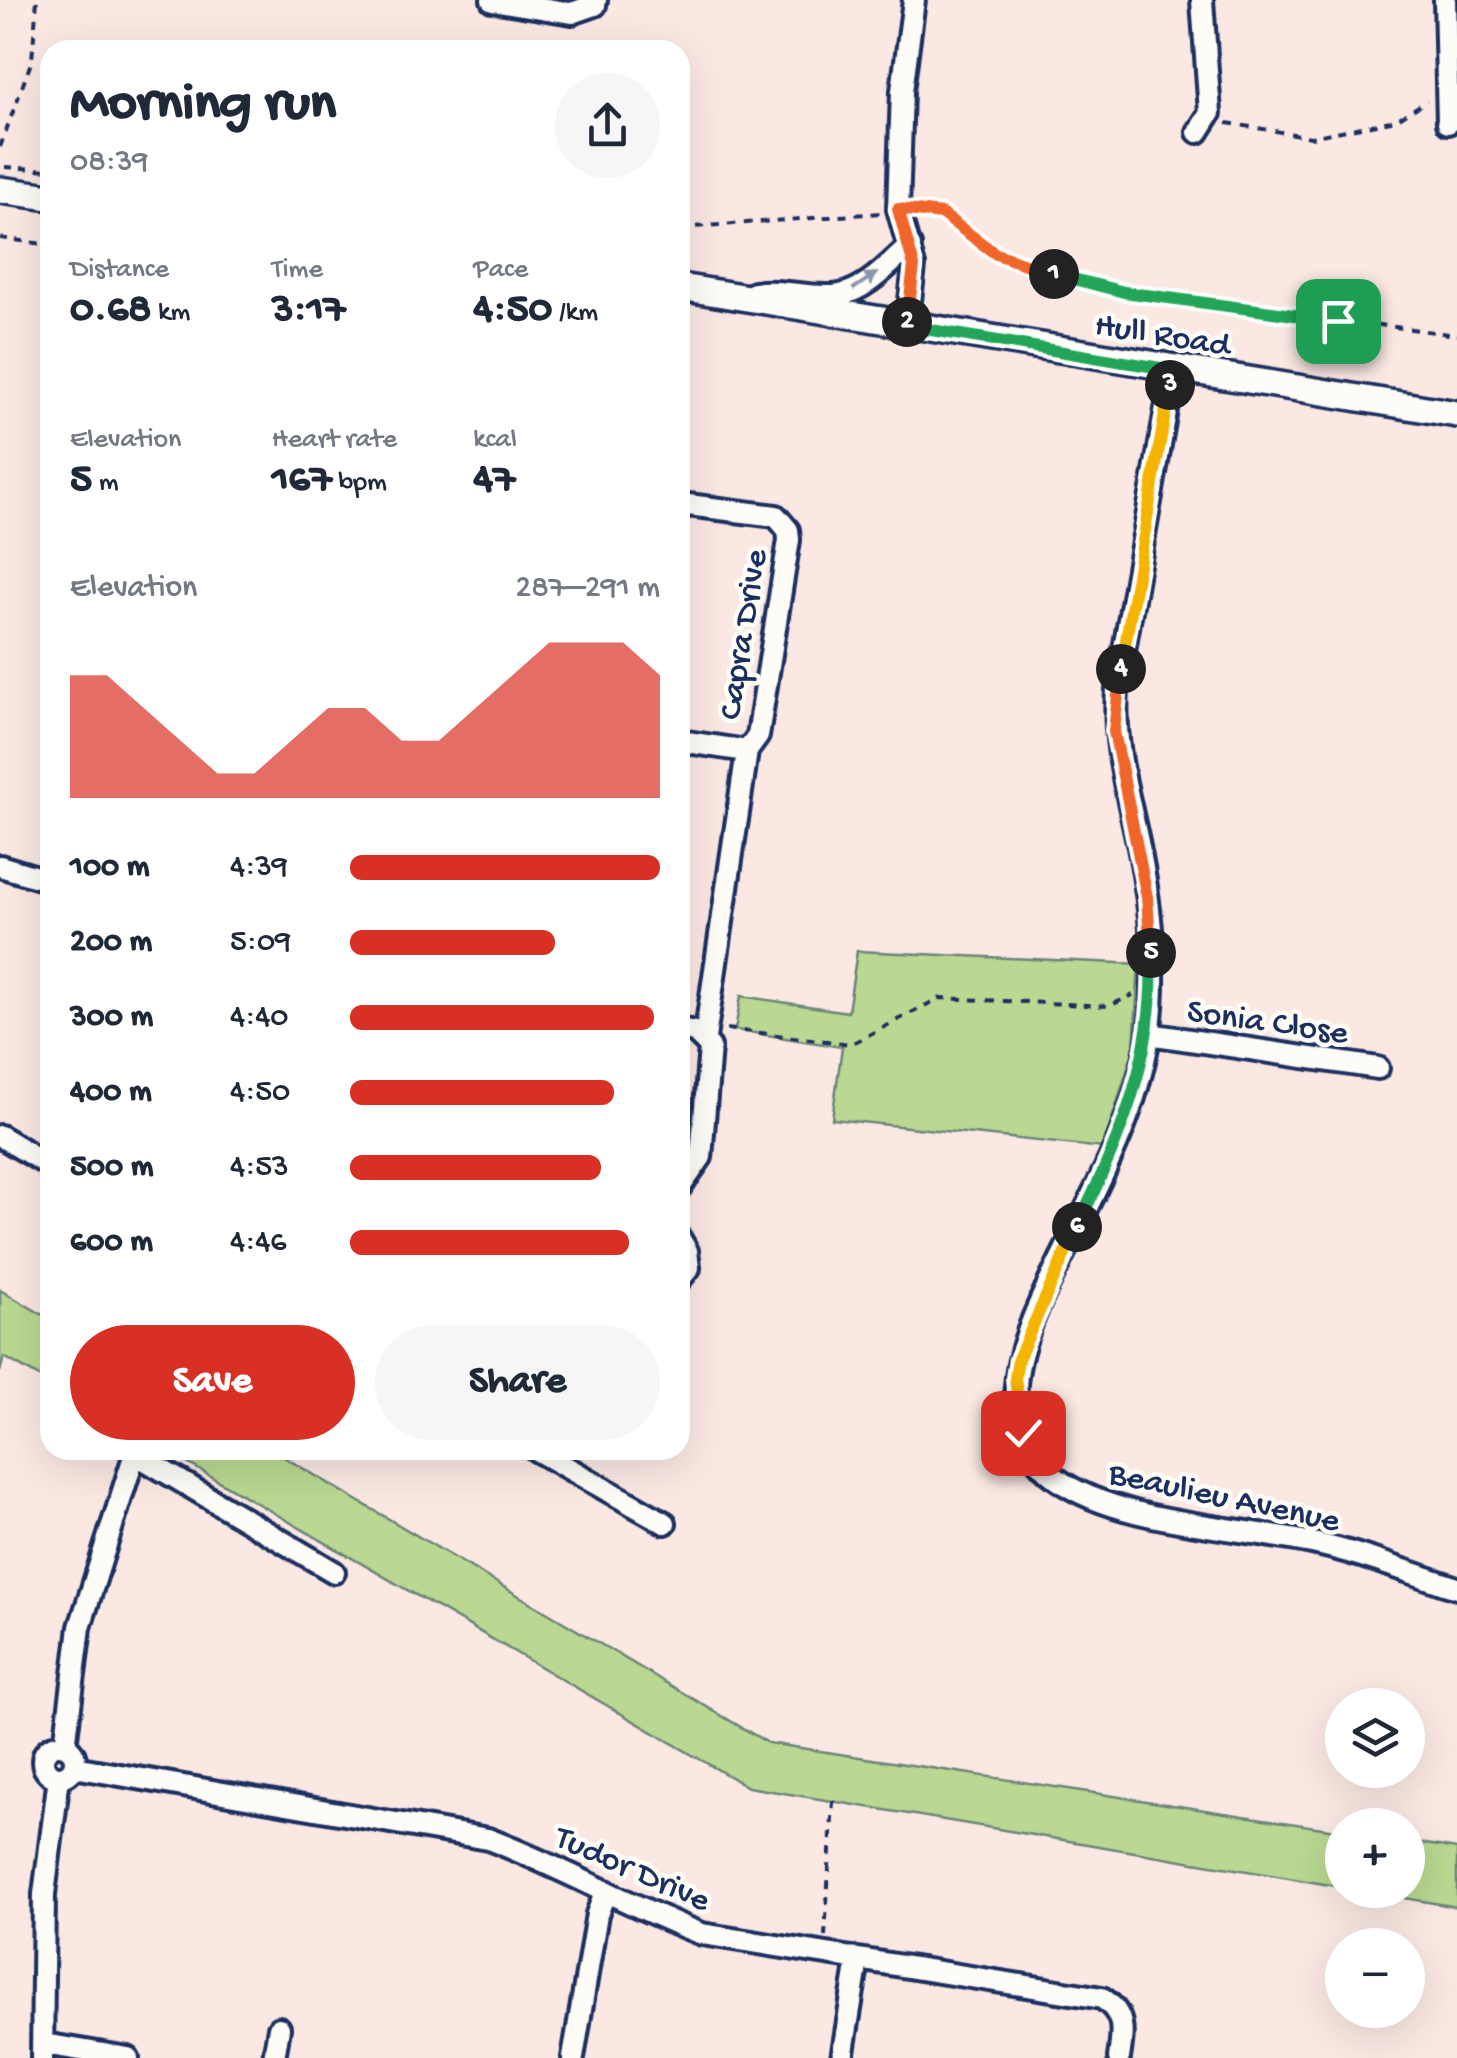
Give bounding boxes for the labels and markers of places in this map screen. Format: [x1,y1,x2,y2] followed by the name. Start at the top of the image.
[1029,249,1079,299] pin: 1
[1296,279,1381,364] pin
[882,297,932,347] pin: 2
[1145,360,1195,410] pin: 3
[1096,644,1146,694] pin: 4
[1126,928,1176,978] pin: 5
[1052,1202,1102,1252] pin: 6
[981,1391,1066,1476] pin

